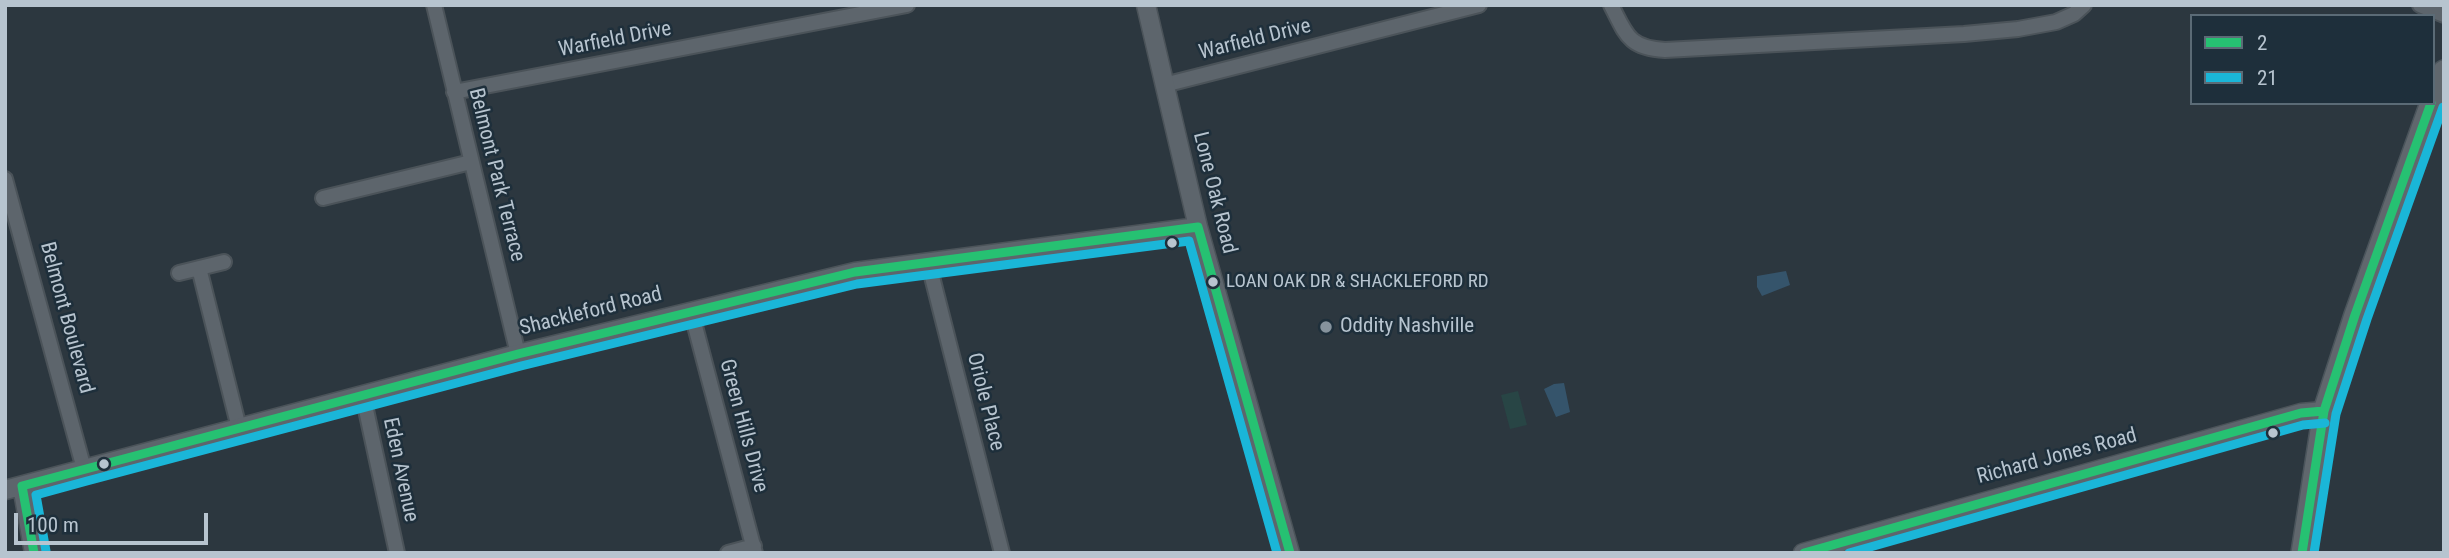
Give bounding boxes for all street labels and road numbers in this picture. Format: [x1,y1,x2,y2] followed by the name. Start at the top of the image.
[1197,14,1313,66] street label: Warfield Drive
[557,17,673,63] street label: Warfield Drive
[462,86,530,264] street label: Belmont Park Terrace
[1187,130,1241,256] street label: Lone Oak Road
[34,239,98,397] street label: Belmont Boulevard
[517,282,665,342] street label: Shackleford Road
[961,350,1009,454] street label: Oriole Place
[713,357,773,495] street label: Green Hills Drive
[377,416,423,524] street label: Eden Avenue
[1974,424,2140,490] street label: Richard Jones Road

